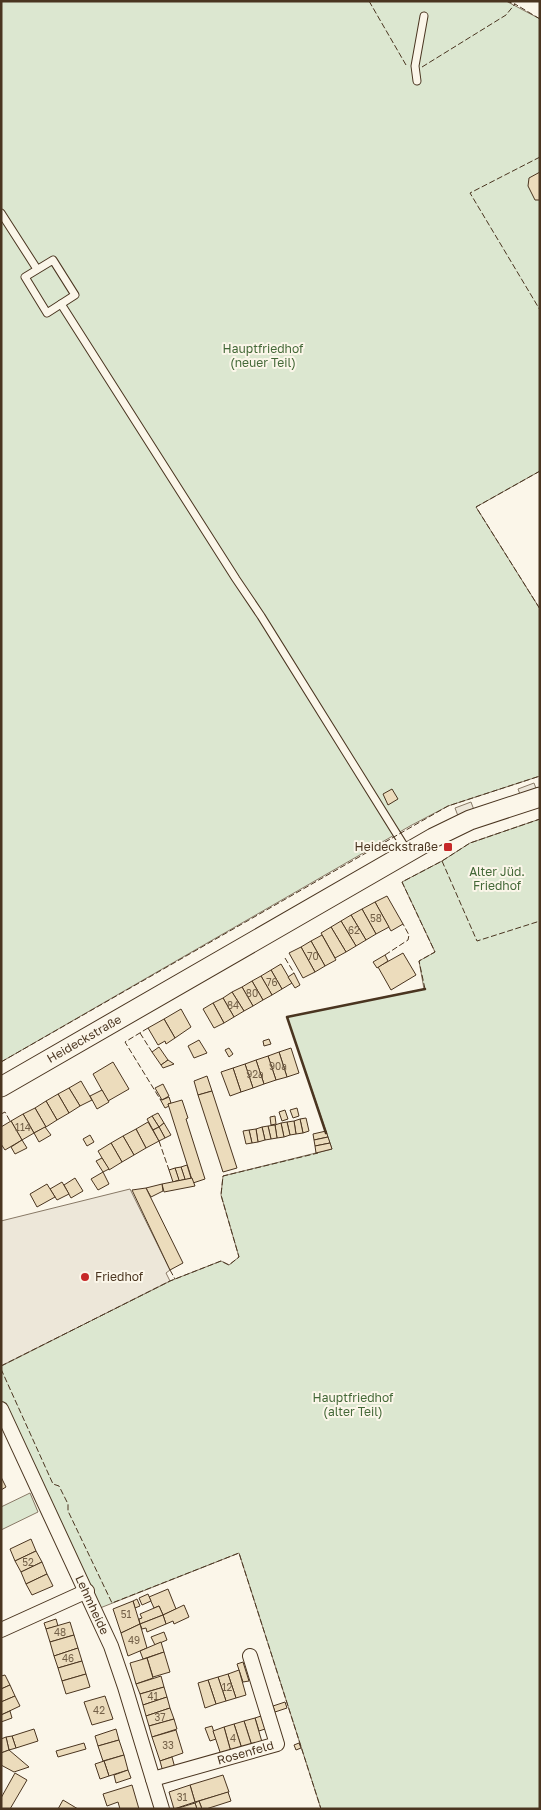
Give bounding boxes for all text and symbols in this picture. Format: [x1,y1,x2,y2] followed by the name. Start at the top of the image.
[223,341,304,370] park label: Hauptfriedhof (neuer Teil)
[355,839,438,854] place label: Heideckstraße
[442,841,454,853] marker: Heideckstraße
[469,864,525,893] park label: Alter Jüd. Friedhof
[370,912,382,924] house number: 58
[348,924,360,936] house number: 62
[307,950,319,962] house number: 70
[266,976,278,988] house number: 76
[246,987,258,999] house number: 80
[227,999,239,1011] house number: 84
[44,1011,124,1066] street label: Heideckstraße
[269,1060,287,1072] house number: 90a
[246,1068,264,1080] house number: 92a
[15,1121,31,1133] house number: 114
[95,1269,144,1284] place label: Friedhof
[79,1271,91,1283] marker: Friedhof
[313,1390,394,1419] park label: Hauptfriedhof (alter Teil)
[22,1556,34,1568] house number: 52
[72,1573,113,1637] street label: Lehmheide
[121,1608,131,1620] house number: 51
[54,1626,66,1638] house number: 48
[128,1634,140,1646] house number: 49
[62,1652,74,1664] house number: 46
[222,1681,233,1693] house number: 12
[148,1690,159,1702] house number: 41
[93,1704,105,1716] house number: 42
[154,1711,166,1723] house number: 37
[230,1732,236,1744] house number: 4
[215,1737,275,1768] street label: Rosenfeld
[162,1739,174,1751] house number: 33
[177,1791,187,1803] house number: 31

